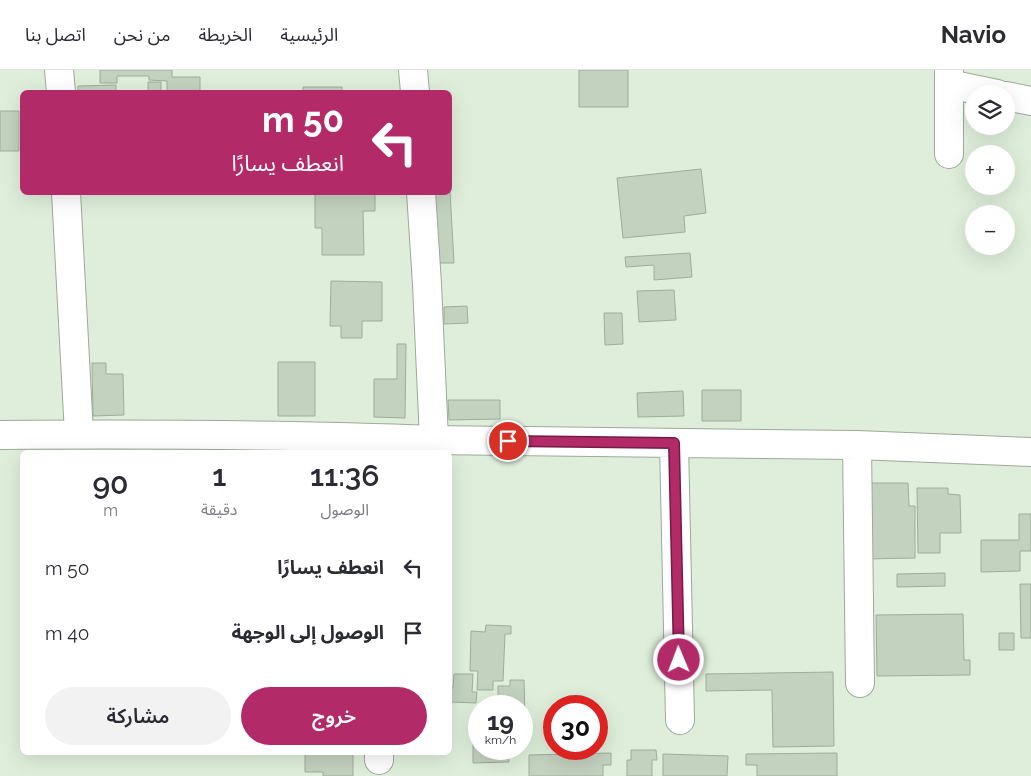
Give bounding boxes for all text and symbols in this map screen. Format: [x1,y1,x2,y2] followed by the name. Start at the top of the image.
[941,20,1006,49] text: Navio
[25,24,86,45] text: اتصل بنا
[114,24,170,45] text: من نحن
[198,24,252,45] text: الخريطة
[280,24,338,45] text: الرئيسية
[965,85,1015,255] map controls
[965,85,1015,135] button: layers
[262,99,344,140] text: 50 m
[362,110,427,175] icon: left
[965,145,1015,195] button: +
[232,150,344,176] text: انعطف يسارًا
[965,205,1015,255] button: −
[487,420,529,462] pin
[494,427,522,455] icon: arrive
[212,458,226,493] text: 1
[310,458,380,493] text: 11:36
[92,466,129,501] text: 90
[201,500,237,519] text: دقيقة
[320,500,369,519] text: الوصول
[103,501,118,520] text: m
[399,554,427,582] icon: left
[277,556,384,578] text: انعطف يسارًا
[45,557,89,579] text: 50 m
[399,619,427,647] icon: arrive
[231,621,384,643] text: الوصول إلى الوجهة
[45,622,89,644] text: 40 m
[652,633,704,685] position arrow
[45,687,231,745] button: مشاركة
[241,687,427,745] button: خروج
[543,695,608,760] speed limit sign: 30
[487,706,514,736] text: 19
[485,733,516,747] text: km/h

